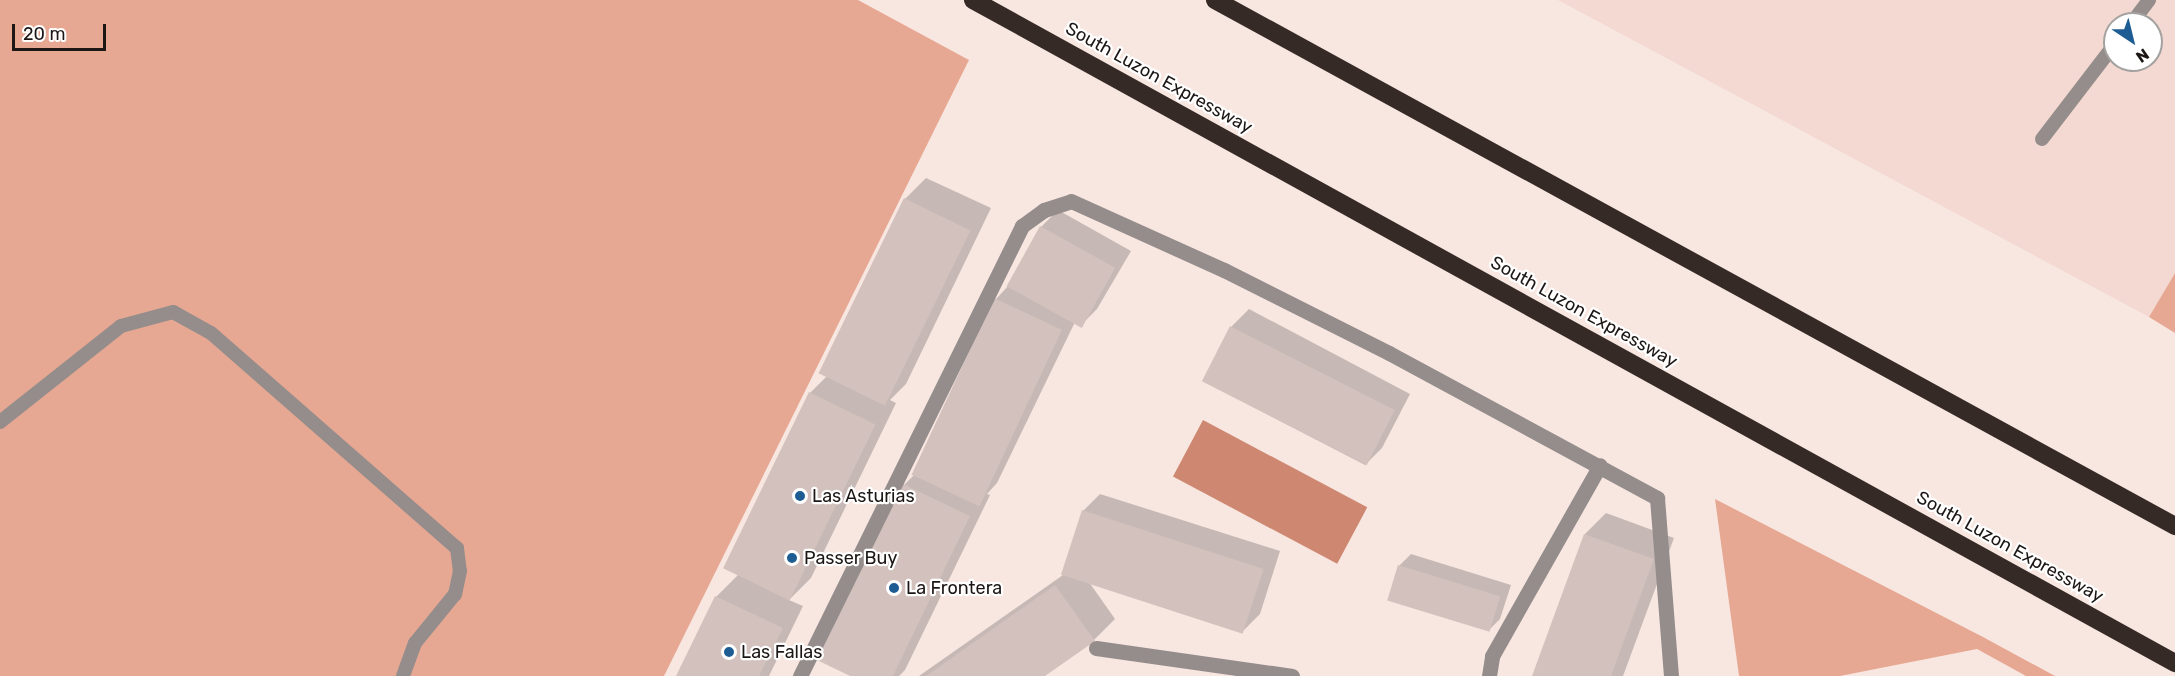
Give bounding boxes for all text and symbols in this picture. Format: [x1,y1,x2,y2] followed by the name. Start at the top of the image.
[15,12,110,50] scale bar
[2103,12,2163,72] north arrow
[1062,18,1256,138] street label: South Luzon Expressway
[23,23,65,45] text: 20 m
[2132,44,2153,67] text: N
[1487,252,1681,372] street label: South Luzon Expressway
[812,485,915,507] place label: Las Asturias
[1913,487,2107,607] street label: South Luzon Expressway
[793,489,807,503] marker: Las Asturias
[804,547,898,569] place label: Passer Buy
[785,551,799,565] marker: Passer Buy
[906,577,1002,599] place label: La Frontera
[887,581,901,595] marker: La Frontera
[741,641,822,663] place label: Las Fallas
[722,645,736,659] marker: Las Fallas

